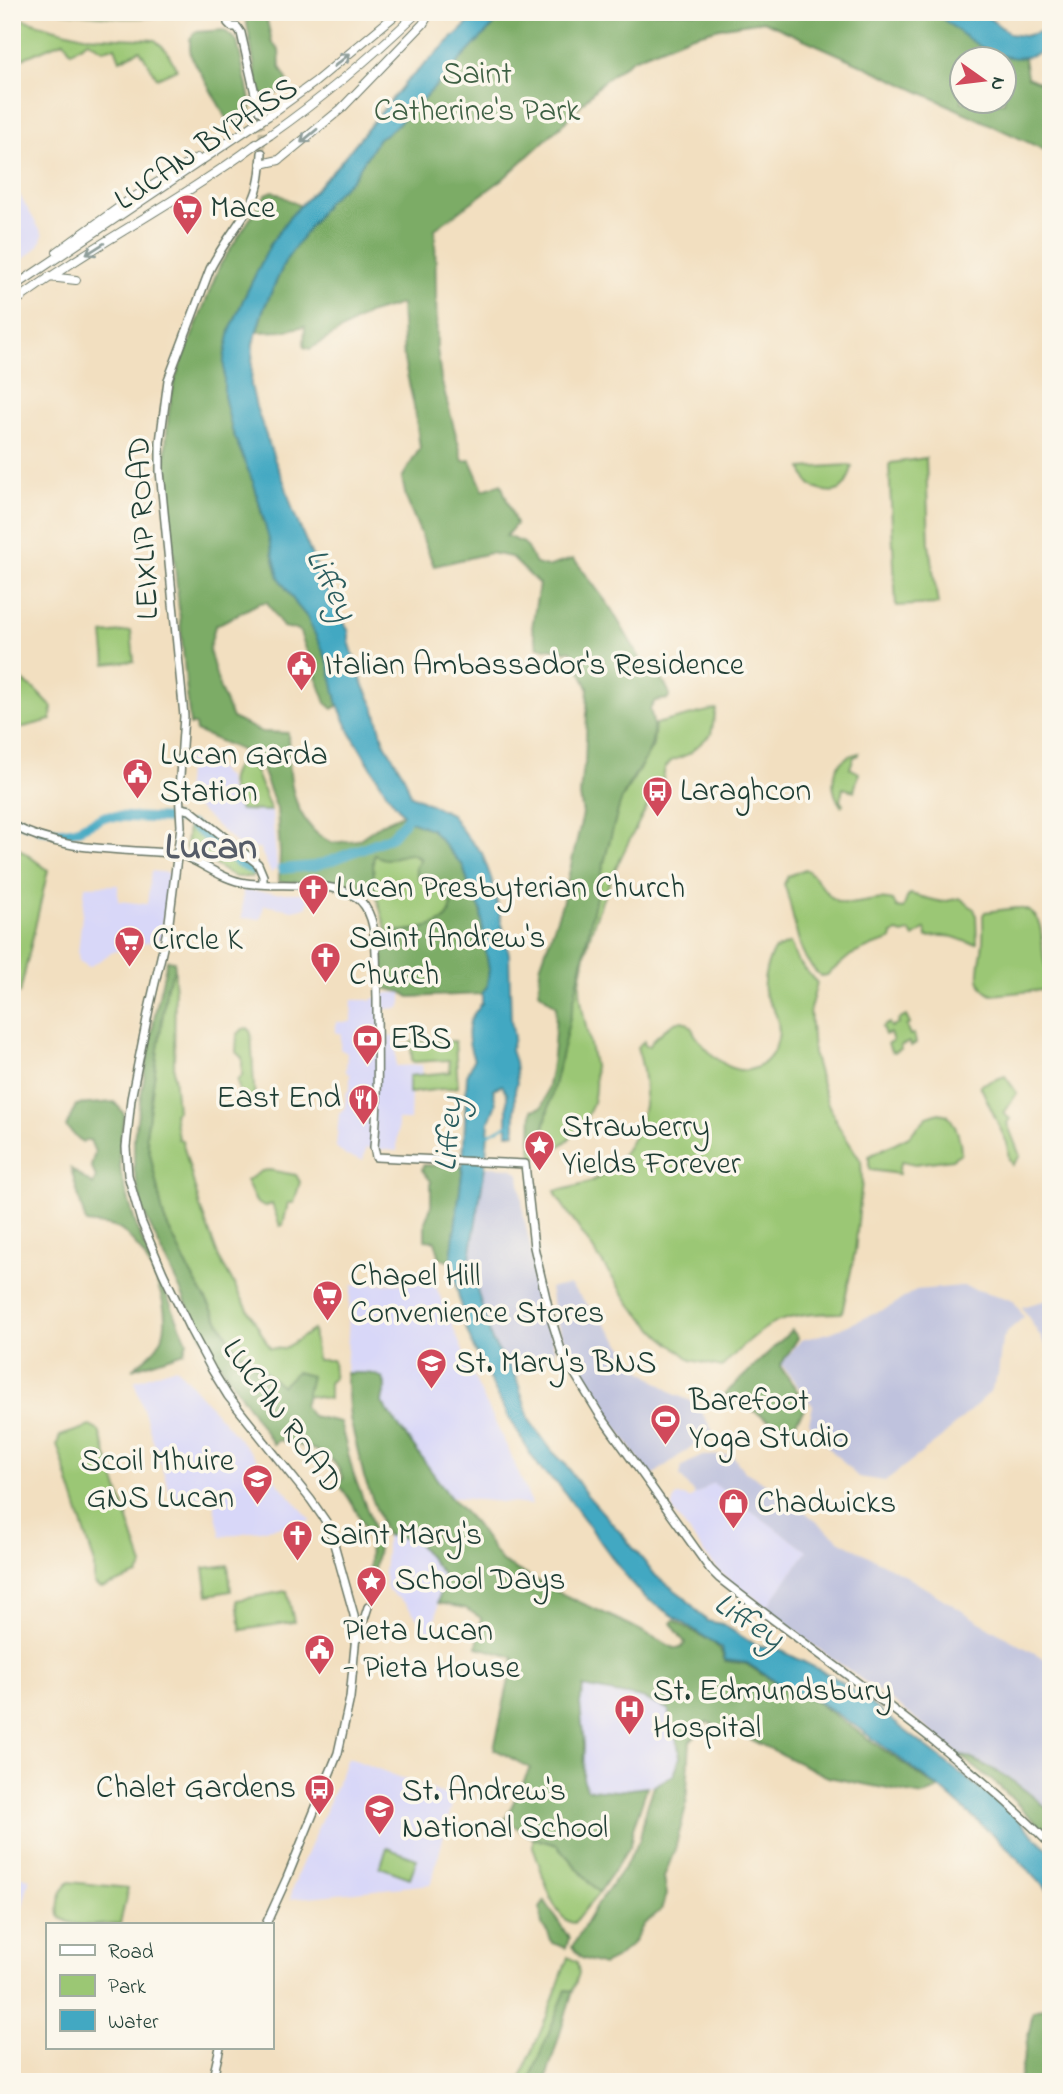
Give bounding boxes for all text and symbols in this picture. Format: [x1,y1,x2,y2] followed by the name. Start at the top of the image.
[948,46,1018,116] north arrow
[332,52,350,68] one-way arrow
[374,52,581,136] park label: Saint Catherine's Park
[106,66,308,224] street label: LUCAN BYPASS
[982,74,1012,93] text: N
[300,128,318,144] one-way arrow
[210,186,276,233] place label: Mace
[170,192,204,236] supermarket icon: Mace
[86,241,105,256] one-way arrow
[117,435,173,621] street label: LEIXLIP ROAD
[292,541,369,630] water label: Liffey
[325,643,745,690] place label: Italian Ambassador's Residence
[285,649,319,693] public building icon: Italian Ambassador's Residence
[160,733,328,817] place label: Lucan Garda Station
[120,757,154,801] public building icon: Lucan Garda Station
[680,769,811,816] place label: Laraghcon
[640,775,674,819] bus stop icon: Laraghcon
[165,821,257,877] district label: Lucan
[336,866,685,913] place label: Lucan Presbyterian Church
[296,872,330,916] church icon: Lucan Presbyterian Church
[349,916,545,1000] place label: Saint Andrew's Church
[152,918,243,965] place label: Circle K
[112,924,146,968] supermarket icon: Circle K
[309,940,343,984] church icon: Saint Andrew's Church
[390,1017,451,1064] place label: EBS
[350,1023,384,1067] bank icon: EBS
[216,1076,341,1123] place label: East End
[347,1082,381,1126] restaurant icon: East End
[423,1094,477,1173] water label: Liffey
[562,1105,741,1189] place label: Strawberry Yields Forever
[522,1129,556,1173] place icon: Strawberry Yields Forever
[350,1254,604,1338] place label: Chapel Hill Convenience Stores
[310,1278,344,1322] supermarket icon: Chapel Hill Convenience Stores
[209,1330,353,1504] street label: LUCAN ROAD
[455,1341,657,1388] place label: St. Mary's BNS
[415,1347,449,1391] school or university icon: St. Mary's BNS
[688,1379,849,1463] place label: Barefoot Yoga Studio
[649,1403,683,1447] sports icon: Barefoot Yoga Studio
[81,1439,235,1523] place label: Scoil Mhuire GNS Lucan
[240,1463,274,1507] school or university icon: Scoil Mhuire GNS Lucan
[757,1481,896,1528] place label: Chadwicks
[717,1487,751,1531] shop icon: Chadwicks
[320,1513,482,1560] place label: Saint Mary's
[280,1519,314,1563] church icon: Saint Mary's
[395,1558,566,1605] place label: School Days
[355,1564,389,1608] place icon: School Days
[703,1581,793,1663] water label: Liffey
[343,1609,520,1693] place label: Pieta Lucan - Pieta House
[303,1633,337,1677] public building icon: Pieta Lucan - Pieta House
[653,1669,892,1753] place label: St. Edmundsbury Hospital
[613,1693,647,1737] hospital icon: St. Edmundsbury Hospital
[96,1766,296,1813] place label: Chalet Gardens
[402,1769,608,1853] place label: St. Andrew's National School
[302,1772,336,1816] bus stop icon: Chalet Gardens
[362,1793,396,1837] school or university icon: St. Andrew's National School
[46,1923,273,2048] legend
[108,1938,154,1968] text: Road
[108,1973,147,2003] text: Park
[108,2008,159,2038] text: Water

